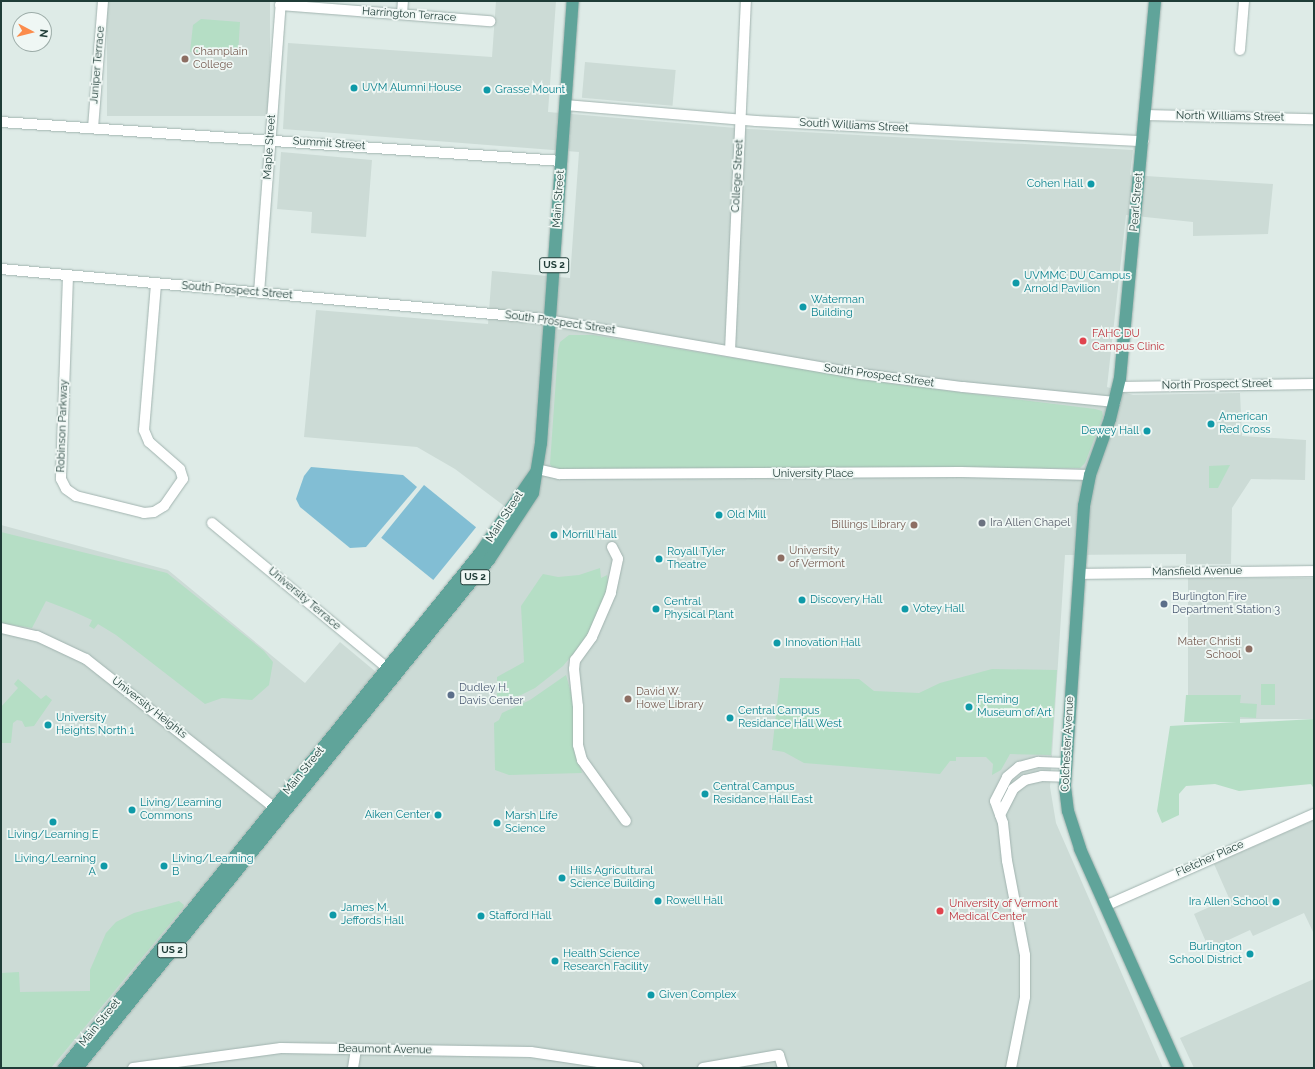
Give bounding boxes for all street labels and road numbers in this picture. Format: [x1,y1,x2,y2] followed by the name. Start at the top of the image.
[361,5,457,25] street label: Harrington Terrace
[88,25,108,105] street label: Juniper Terrace
[1176,109,1284,125] street label: North Williams Street
[261,114,279,180] street label: Maple Street
[799,117,909,135] street label: South Williams Street
[292,135,366,153] street label: Summit Street
[729,139,747,213] street label: College Street
[550,170,568,228] street label: Main Street
[1128,172,1146,232] street label: Pearl Street
[539,257,569,273] road number: US 2
[181,280,293,302] street label: South Prospect Street
[504,309,616,337] street label: South Prospect Street
[823,362,935,390] street label: South Prospect Street
[1162,377,1272,393] street label: North Prospect Street
[55,379,71,473] street label: Robinson Parkway
[772,467,854,481] street label: University Place
[484,489,526,545] street label: Main Street
[265,565,343,633] street label: University Terrace
[1152,565,1242,579] street label: Mansfield Avenue
[460,569,490,585] road number: US 2
[109,674,189,742] street label: University Heights
[1059,695,1077,793] street label: Colchester Avenue
[281,744,327,798] street label: Main Street
[1174,838,1246,880] street label: Fletcher Place
[157,942,187,958] road number: US 2
[77,996,123,1050] street label: Main Street
[338,1043,432,1057] street label: Beaumont Avenue

